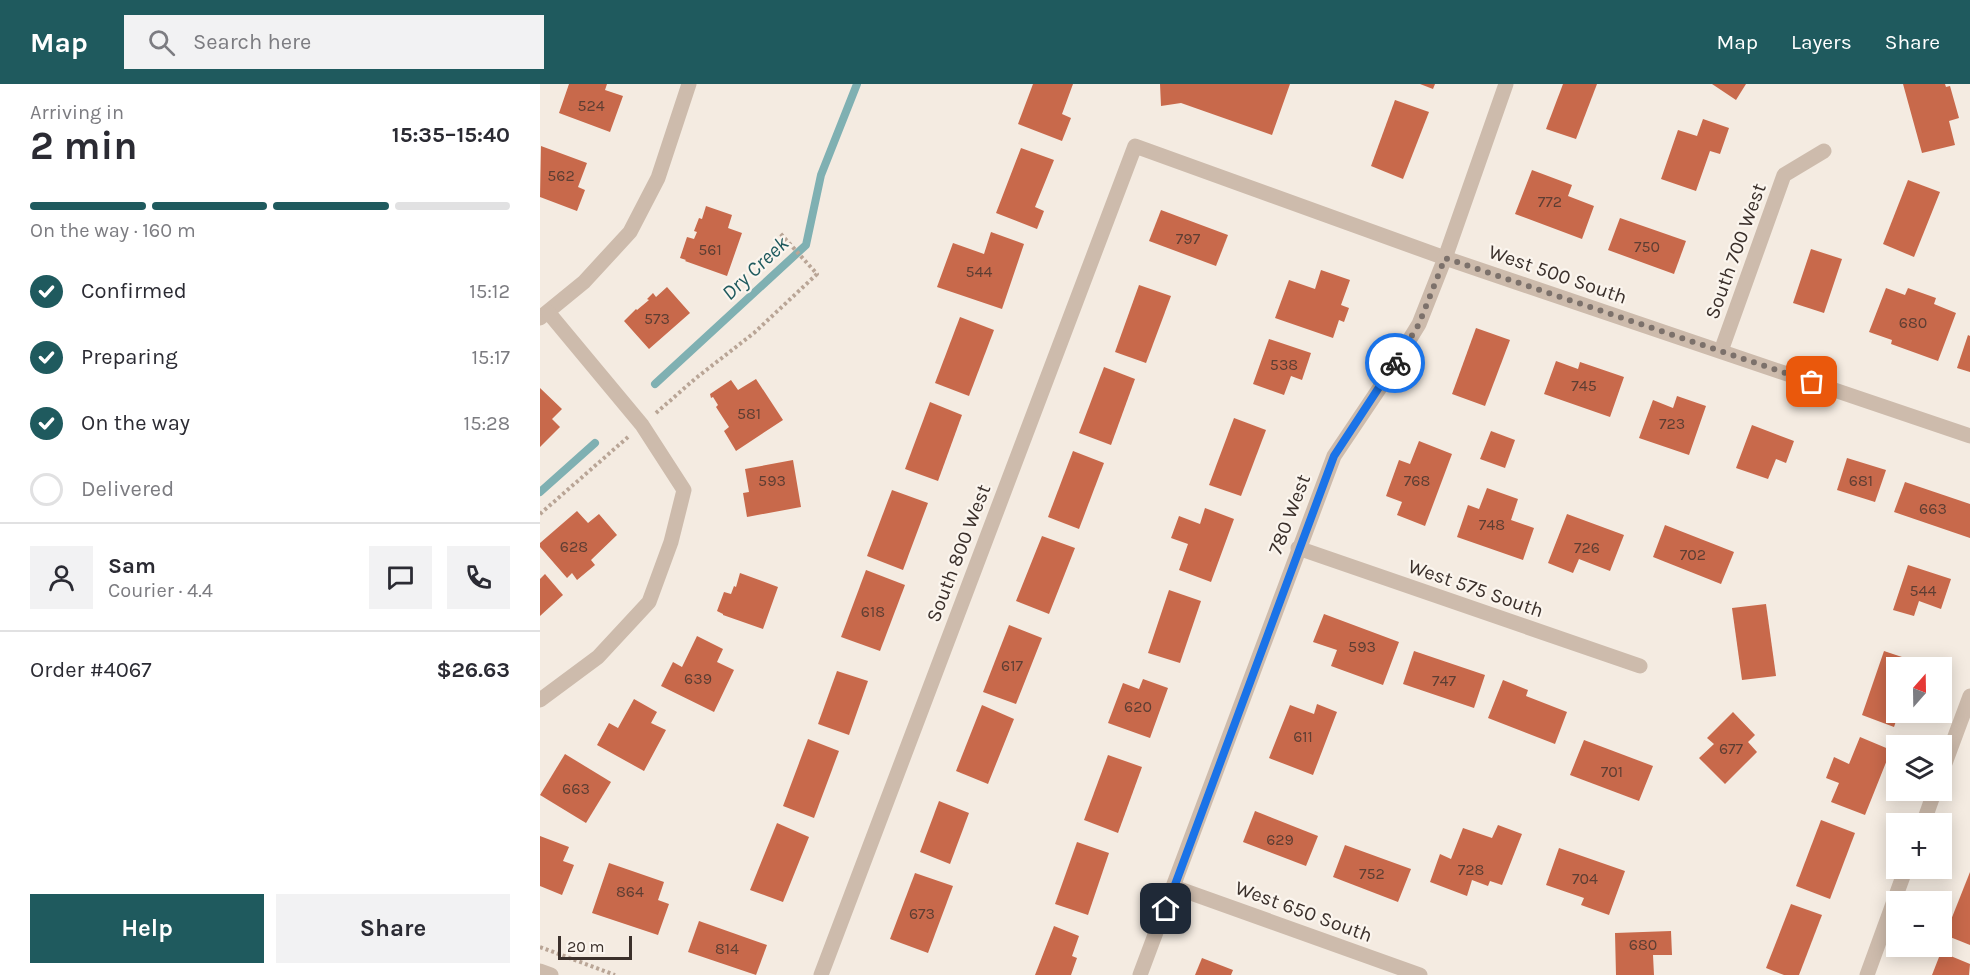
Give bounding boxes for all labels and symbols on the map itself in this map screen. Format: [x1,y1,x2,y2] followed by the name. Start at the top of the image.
[577,96,605,115] house number: 524
[547,166,575,185] house number: 562
[1700,180,1771,322] street label: South 700 West
[1538,192,1562,211] house number: 772
[1176,229,1201,248] house number: 797
[717,231,794,305] water label: Dry Creek
[1634,237,1660,256] house number: 750
[698,240,722,259] house number: 561
[1486,240,1630,309] street label: West 500 South
[966,262,993,281] house number: 544
[644,309,670,328] house number: 573
[1899,313,1927,332] house number: 680
[1365,333,1425,393] courier
[1270,355,1298,374] house number: 538
[1786,356,1837,407] pin
[1571,376,1597,395] house number: 745
[737,404,761,423] house number: 581
[1659,414,1685,433] house number: 723
[1264,470,1315,557] street label: 780 West
[758,471,786,490] house number: 593
[1404,471,1430,490] house number: 768
[1849,471,1873,490] house number: 681
[922,481,995,625] street label: South 800 West
[1919,499,1947,518] house number: 663
[1479,515,1505,534] house number: 748
[560,537,588,556] house number: 628
[1574,538,1600,557] house number: 726
[1680,545,1706,564] house number: 702
[1405,555,1547,622] street label: West 575 South
[1910,581,1937,600] house number: 544
[861,602,885,621] house number: 618
[1348,637,1376,656] house number: 593
[1001,656,1023,675] house number: 617
[1886,657,1952,723] north arrow
[684,669,712,688] house number: 639
[1432,671,1456,690] house number: 747
[1124,697,1152,716] house number: 620
[1293,727,1313,746] house number: 611
[1719,739,1744,758] house number: 677
[1601,762,1623,781] house number: 701
[562,779,590,798] house number: 663
[1266,830,1294,849] house number: 629
[1458,860,1484,879] house number: 728
[1359,864,1385,883] house number: 752
[1572,869,1598,888] house number: 704
[1232,876,1376,947] street label: West 650 South
[616,882,644,901] house number: 864
[1140,883,1191,934] pin
[909,904,935,923] house number: 673
[558,933,632,960] scale bar
[1629,935,1657,954] house number: 680
[715,939,739,958] house number: 814

